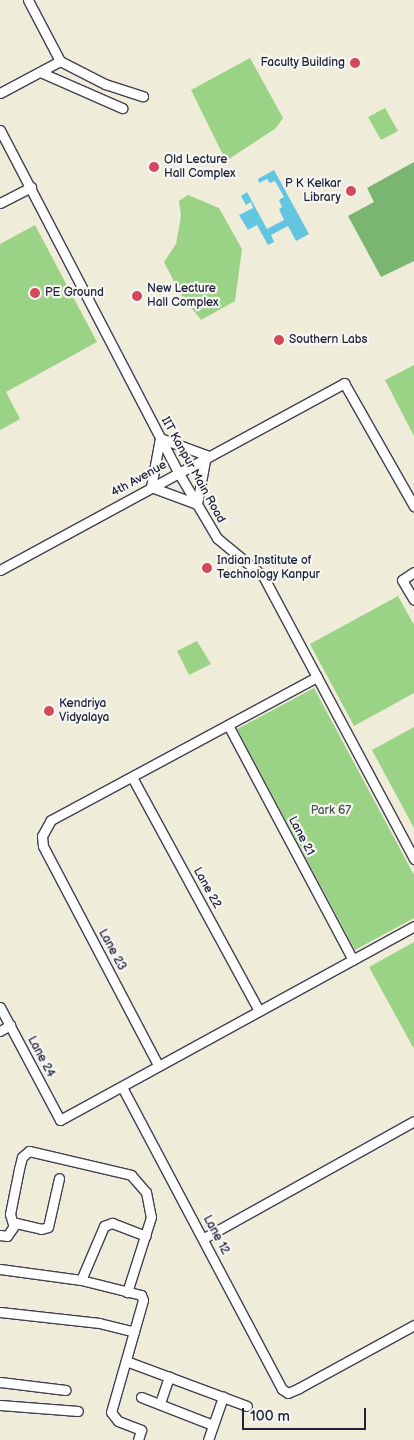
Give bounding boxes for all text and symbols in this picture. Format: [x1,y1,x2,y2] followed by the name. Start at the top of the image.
[260,56,345,70] place label: Faculty Building
[349,57,361,69] marker: Faculty Building
[164,153,236,181] place label: Old Lecture Hall Complex
[148,161,160,173] marker: Old Lecture Hall Complex
[285,177,341,205] place label: P K Kelkar Library
[345,185,357,197] marker: P K Kelkar Library
[147,282,219,310] place label: New Lecture Hall Complex
[45,286,104,300] place label: PE Ground
[29,287,41,299] marker: PE Ground
[131,290,143,302] marker: New Lecture Hall Complex
[289,333,367,347] place label: Southern Labs
[273,334,285,346] marker: Southern Labs
[158,414,228,526] street label: IIT Kanpur Main Road
[109,458,169,500] street label: 4th Avenue
[217,554,321,582] place label: Indian Institute of Technology Kanpur
[201,562,213,574] marker: Indian Institute of Technology Kanpur
[59,697,109,725] place label: Kendriya Vidyalaya
[43,705,55,717] marker: Kendriya Vidyalaya
[311,804,351,818] park label: Park 67
[285,814,317,858] street label: Lane 21
[190,865,224,911] street label: Lane 22
[95,927,129,973] street label: Lane 23
[24,1034,58,1080] street label: Lane 24
[200,1213,232,1257] street label: Lane 12
[244,1398,368,1430] scale bar
[250,1407,290,1426] text: 100 m

